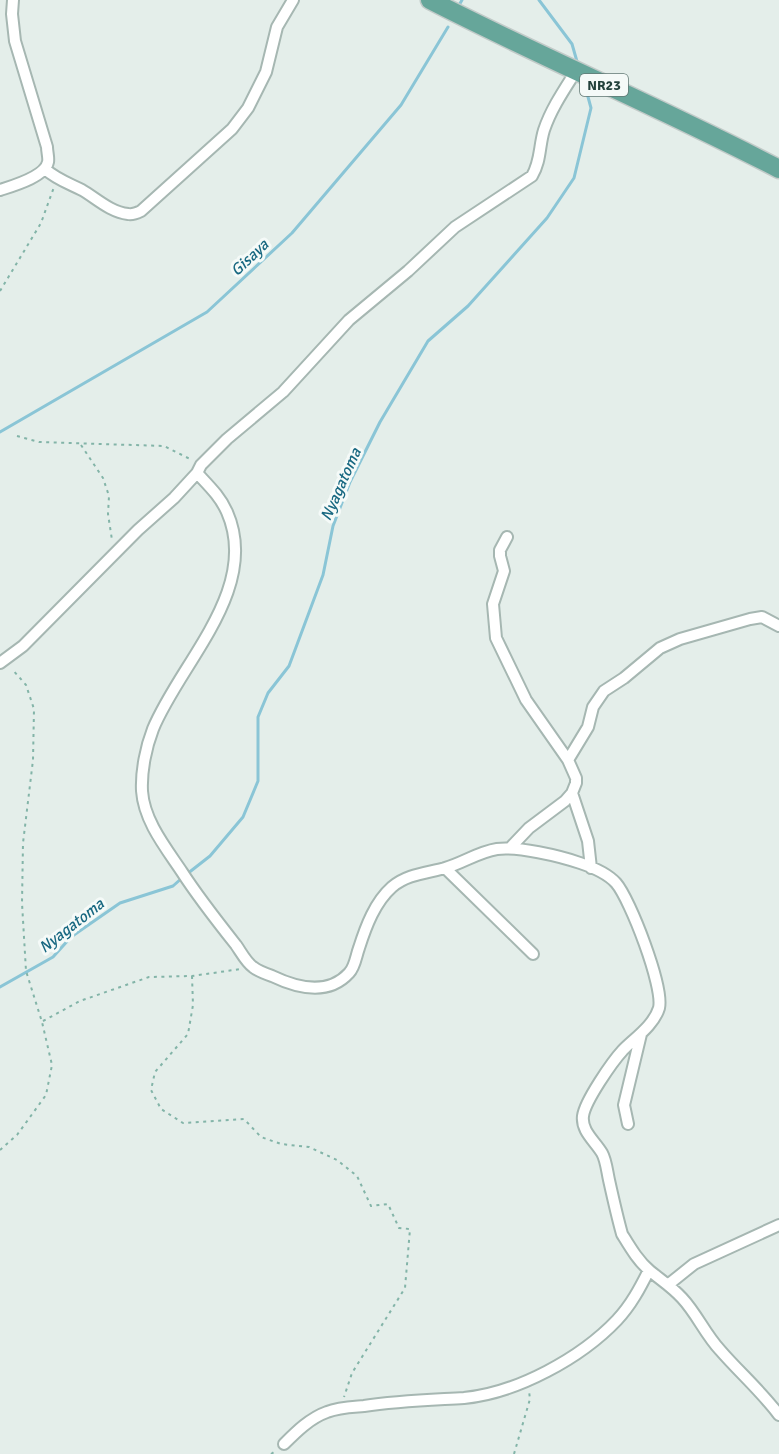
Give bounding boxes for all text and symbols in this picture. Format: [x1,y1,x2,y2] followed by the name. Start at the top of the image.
[580,74,628,96] road number: NR23
[226,234,274,280] water label: Gisaya
[316,444,366,524] water label: Nyagatoma
[35,894,109,957] water label: Nyagatoma

